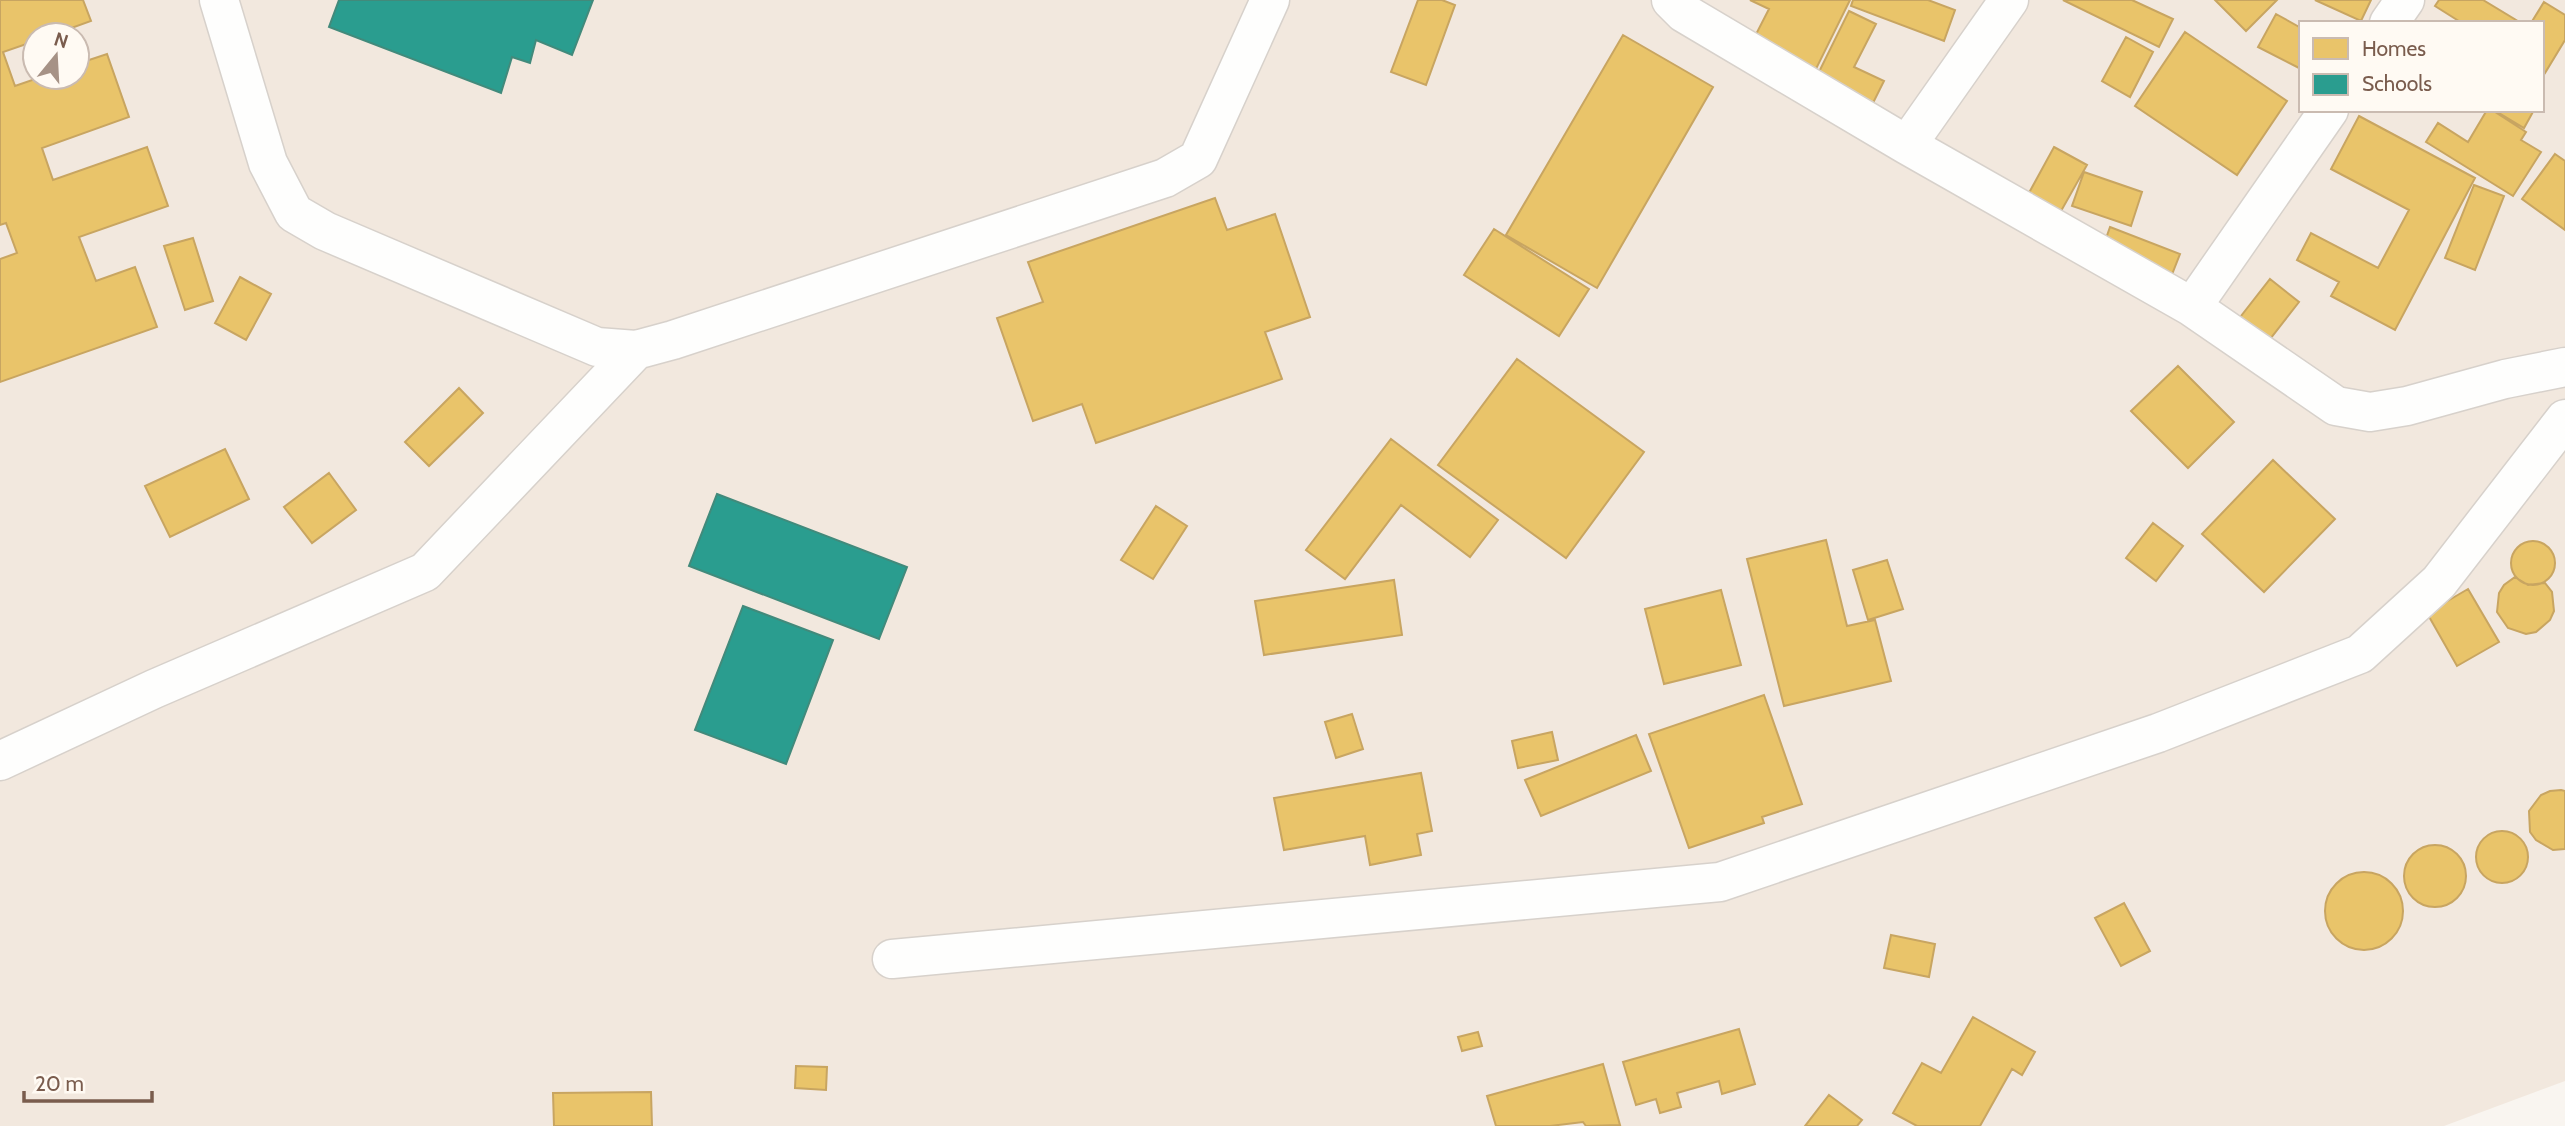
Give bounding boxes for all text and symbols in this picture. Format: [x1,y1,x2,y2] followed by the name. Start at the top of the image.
[21,21,91,91] north arrow
[2299,21,2544,112] legend
[51,27,71,53] text: N
[2362,36,2426,61] text: Homes
[2362,71,2432,96] text: Schools
[24,1060,152,1104] scale bar
[35,1071,84,1096] text: 20 m

